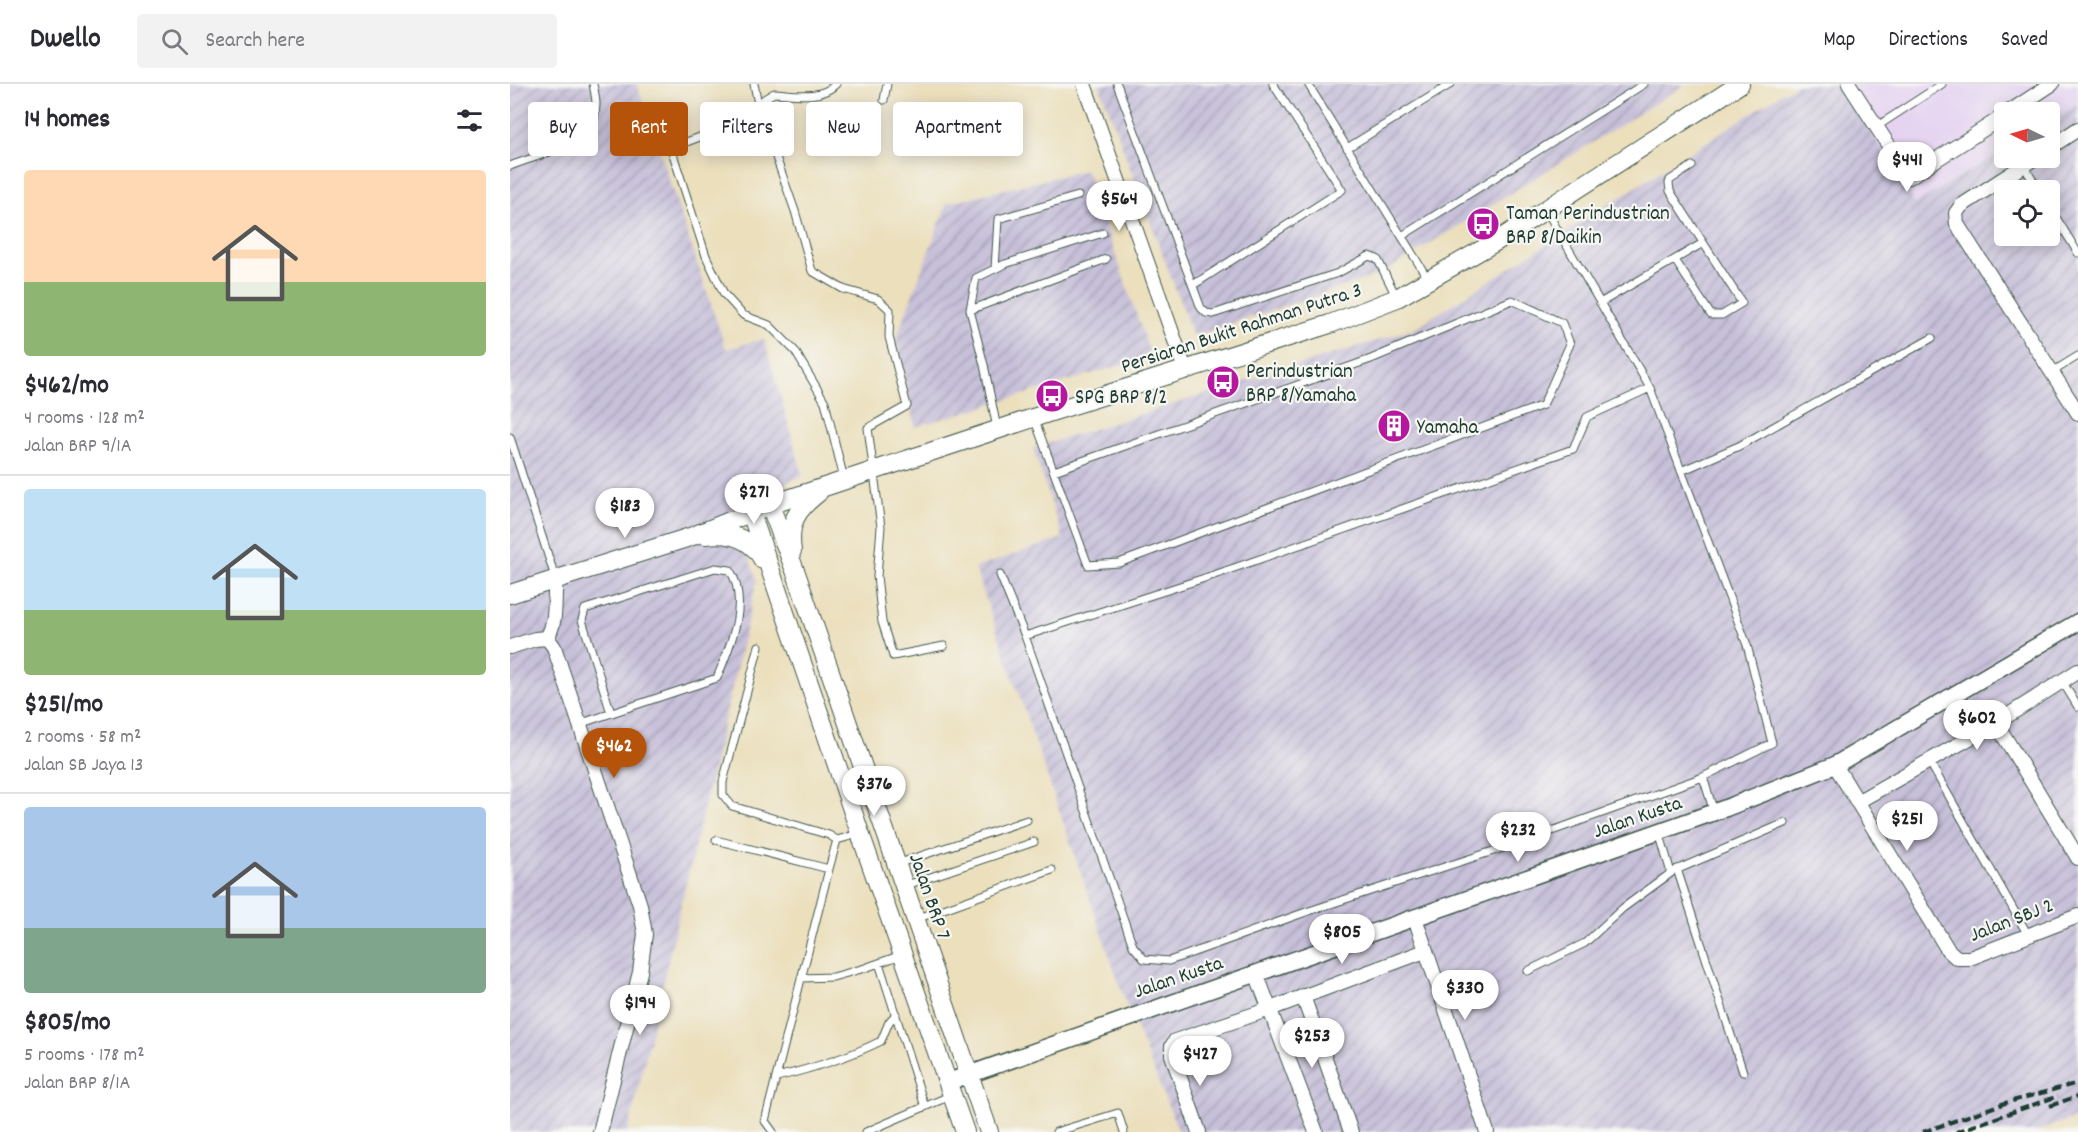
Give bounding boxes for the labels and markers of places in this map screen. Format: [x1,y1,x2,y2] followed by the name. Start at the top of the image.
[1871,142,1943,193] pin: $441
[1083,181,1155,232] pin: $564
[1506,200,1670,254] place label: Taman Perindustrian BRP 8/Daikin
[1465,206,1501,242] bus stop icon: Taman Perindustrian BRP 8/Daikin
[1246,358,1357,412] place label: Perindustrian BRP 8/Yamaha
[1205,364,1241,400] bus stop icon: Perindustrian BRP 8/Yamaha
[1034,378,1070,414] bus stop icon: SPG BRP 8/2
[1075,384,1167,414] place label: SPG BRP 8/2
[1376,408,1412,444] building icon: Yamaha
[1417,414,1479,444] place label: Yamaha
[718,474,790,525] pin: $271
[589,488,661,539] pin: $183
[1941,700,2013,751] pin: $602
[578,728,650,779] pin: $462
[838,766,910,817] pin: $376
[1871,801,1943,852] pin: $251
[1482,812,1554,863] pin: $232
[1306,914,1378,965] pin: $805
[1429,970,1501,1021] pin: $330
[604,985,676,1036] pin: $194
[1276,1018,1348,1069] pin: $253
[1164,1036,1236,1087] pin: $427

